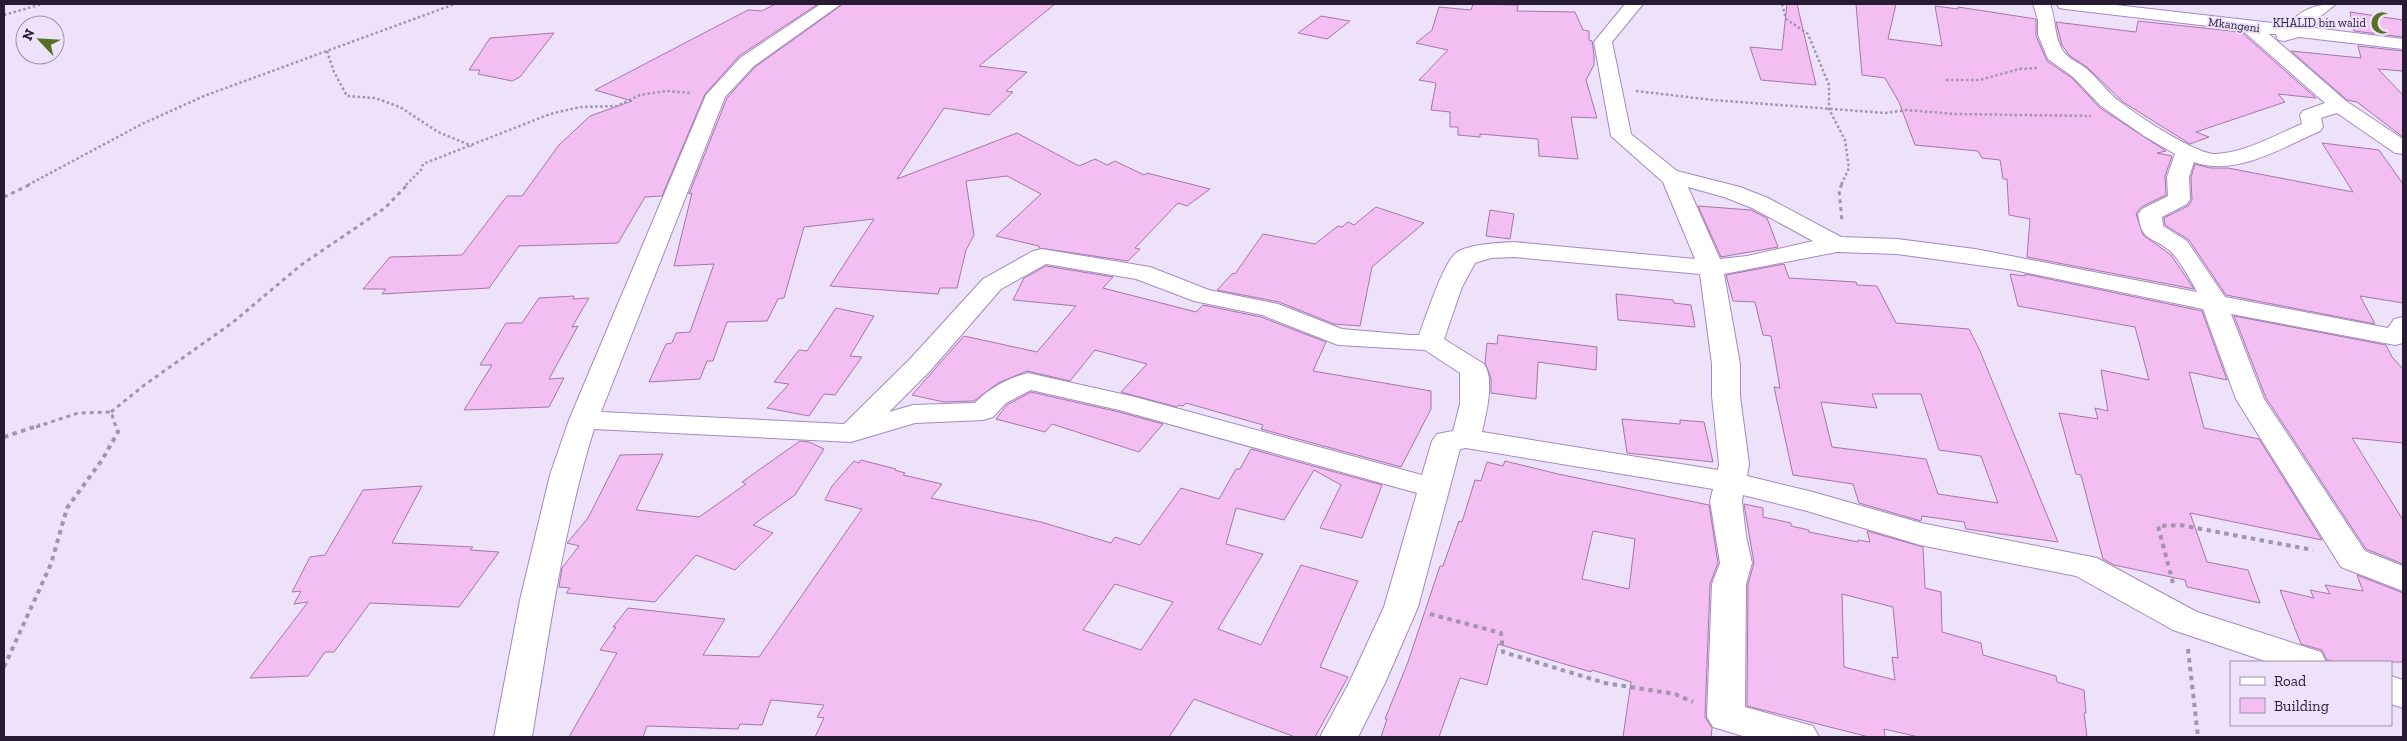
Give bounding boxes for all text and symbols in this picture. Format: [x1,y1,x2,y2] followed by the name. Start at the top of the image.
[2369,10,2395,36] mosque icon: KHALID bin walid
[15,15,65,65] north arrow
[2207,15,2261,35] street label: Mkangeni
[2273,16,2366,30] place label: KHALID bin walid
[19,26,39,43] text: N
[2230,661,2392,726] legend
[2274,672,2307,690] text: Road
[2274,697,2329,715] text: Building

